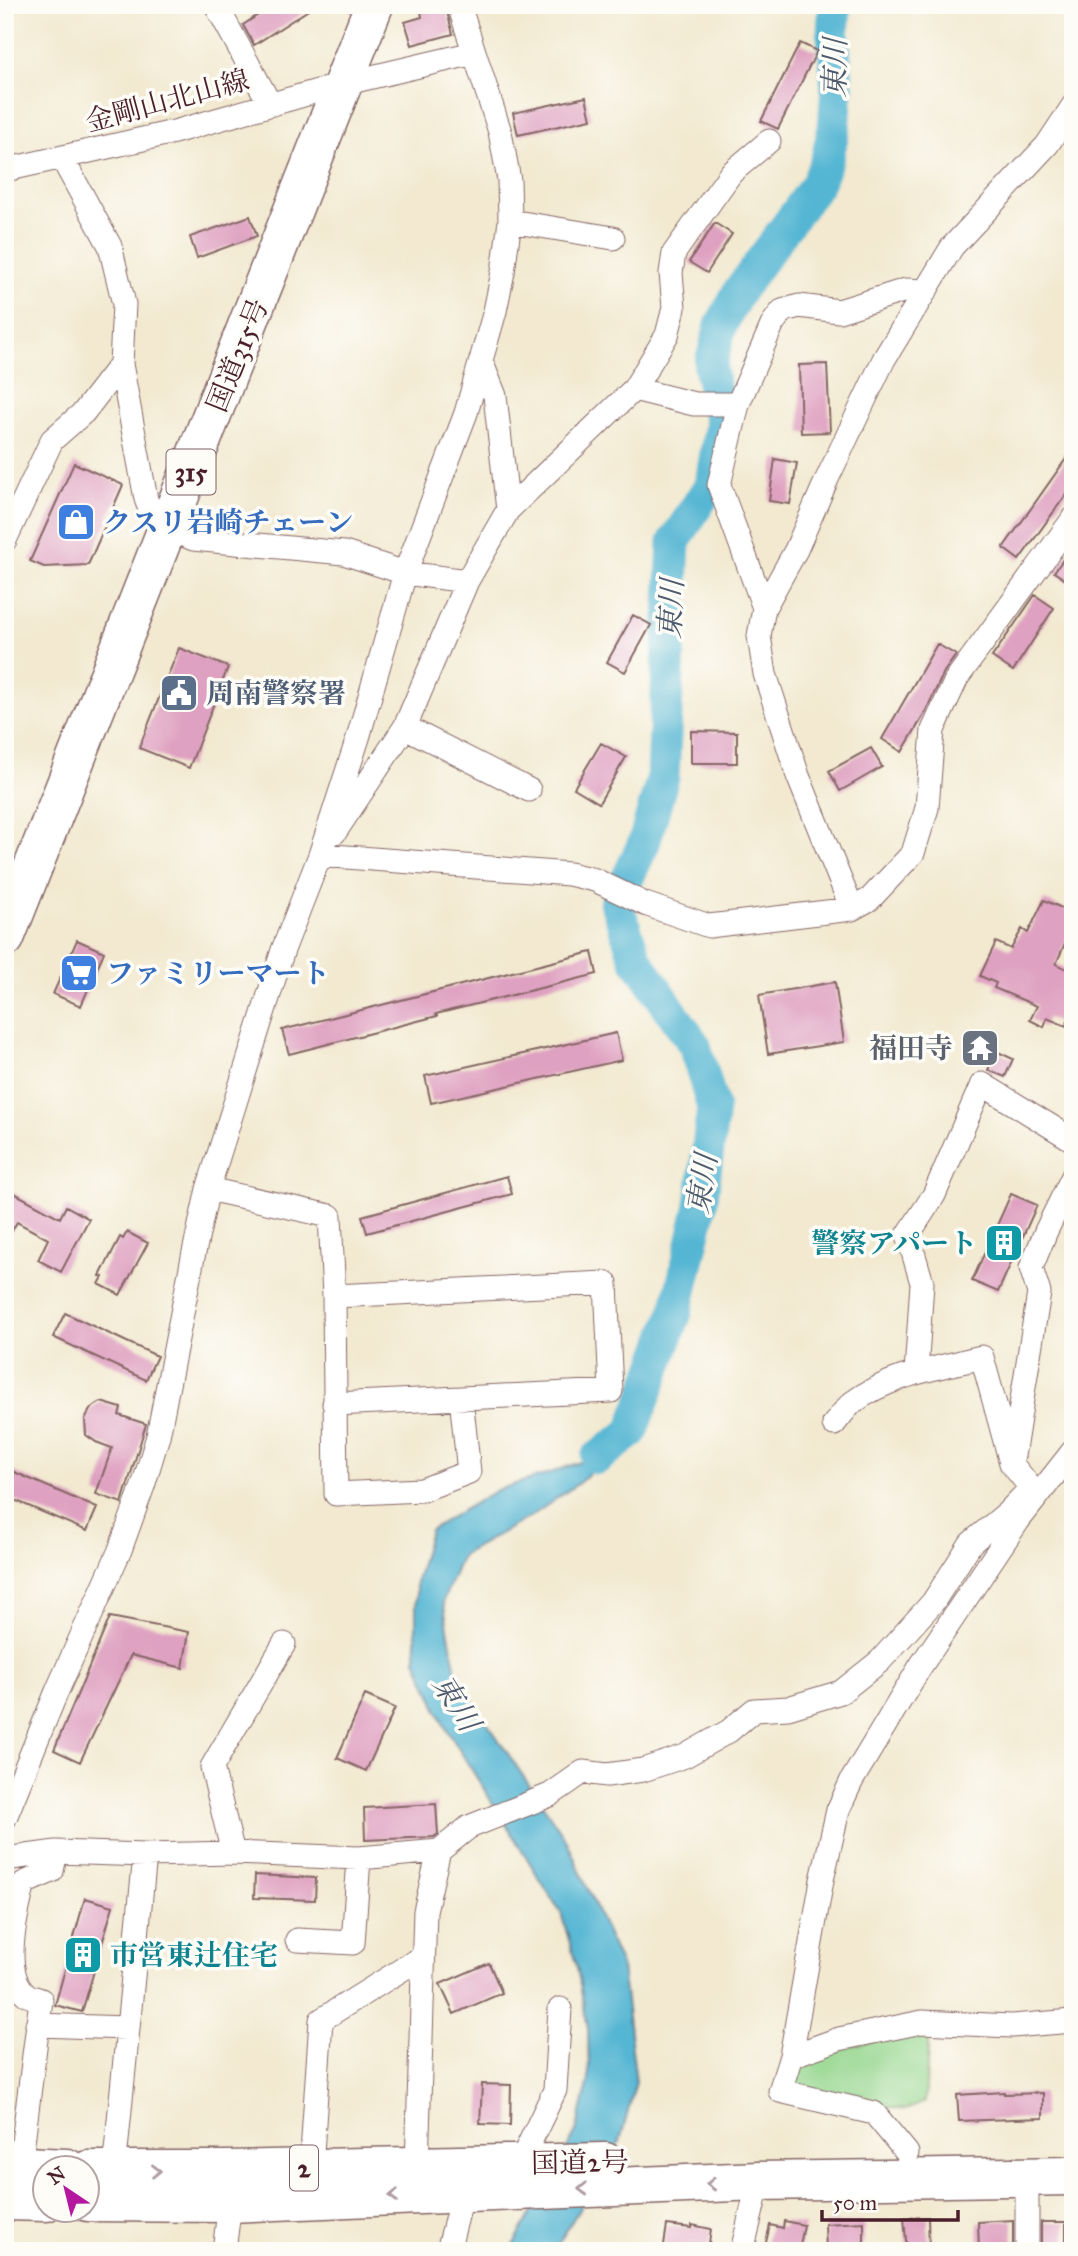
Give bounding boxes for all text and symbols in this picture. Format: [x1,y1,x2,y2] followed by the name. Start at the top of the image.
[816,35,854,98] water label: 東川
[81,62,253,139] street label: 金剛山北山線
[199,293,276,417] street label: 国道315号
[166,450,216,494] road number: 315
[55,501,97,543] shop icon: クスリ岩崎チェーン
[103,505,353,540] place label: クスリ岩崎チェーン
[651,575,691,640] water label: 東川
[158,672,200,714] public building icon: 周南警察署
[206,676,346,711] place label: 周南警察署
[58,952,100,994] supermarket icon: ファミリーマート
[106,956,329,991] place label: ファミリーマート
[959,1027,1001,1069] temple icon: 福田寺
[869,1031,953,1066] place label: 福田寺
[680,1149,725,1216] water label: 東川
[983,1222,1025,1264] building icon: 警察アパート
[811,1226,977,1261] place label: 警察アパート
[425,1668,489,1741] water label: 東川
[62,1934,104,1976] building icon: 市営東辻住宅
[110,1938,278,1973] place label: 市営東辻住宅
[531,2144,629,2181] street label: 国道2号
[290,2146,318,2190] road number: 2
[32,2154,102,2224] north arrow
[43,2161,70,2190] text: N
[151,2163,161,2179] one-way arrow
[705,2177,716,2192] one-way arrow
[822,2179,959,2223] scale bar
[578,2181,589,2196] one-way arrow
[389,2189,400,2204] one-way arrow
[833,2190,878,2216] text: 50 m

